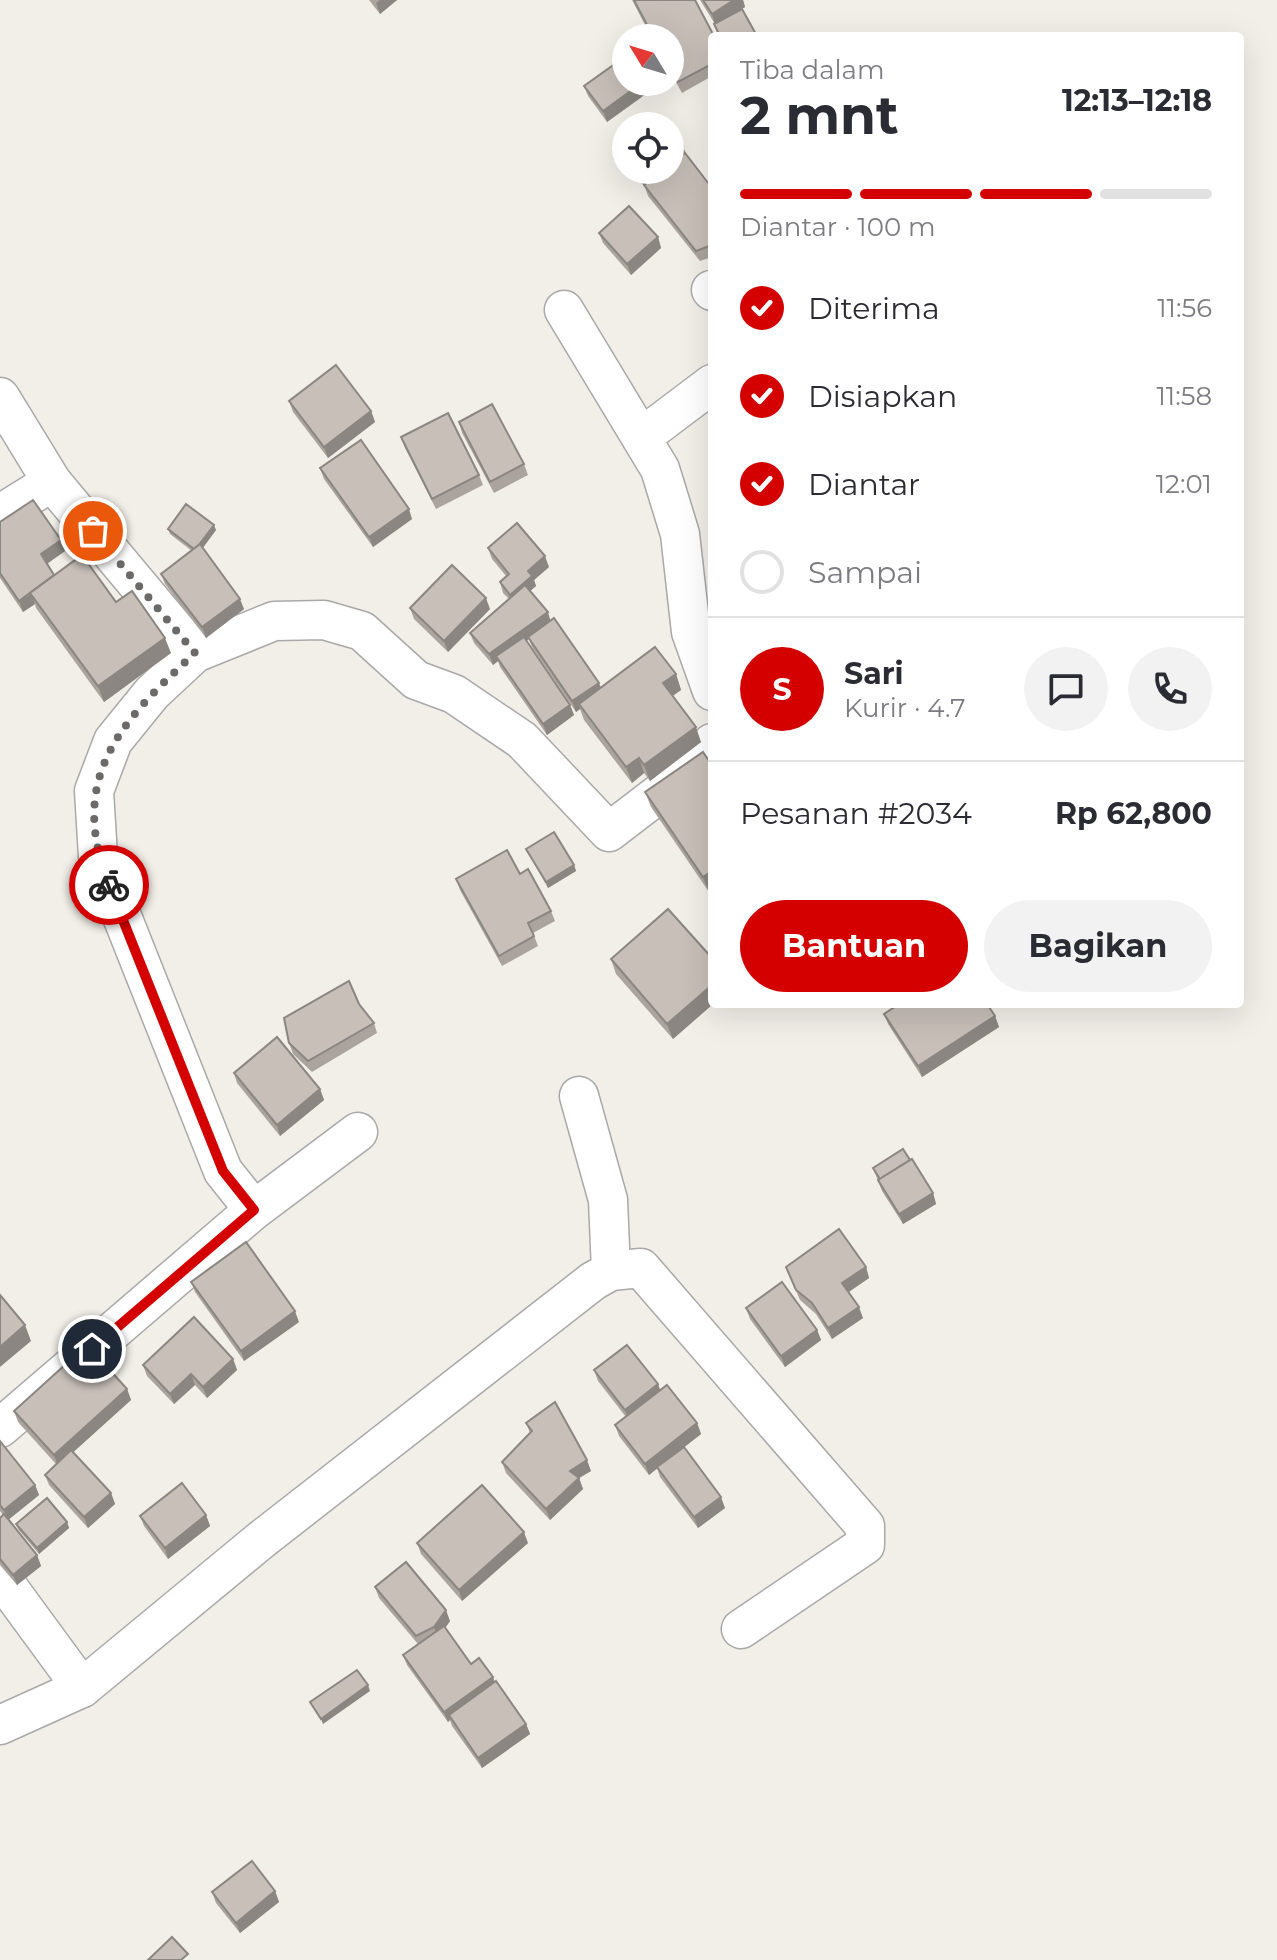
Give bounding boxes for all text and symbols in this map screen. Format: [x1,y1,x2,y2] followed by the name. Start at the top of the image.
[612,24,684,96] north arrow
[612,24,684,184] map controls
[740,54,885,86] text: Tiba dalam
[1062,82,1212,119] text: 12:13–12:18
[740,84,899,147] text: 2 mnt
[612,112,684,184] button: locate
[740,211,936,243] text: Diantar · 100 m
[740,286,784,330] icon: check
[808,290,940,327] text: Diterima
[1157,292,1212,324] text: 11:56
[740,374,784,418] icon: check
[808,378,957,415] text: Disiapkan
[1156,380,1212,412] text: 11:58
[740,462,784,506] icon: check
[808,466,920,503] text: Diantar
[1156,468,1212,500] text: 12:01
[59,497,127,565] pin
[71,509,115,553] icon: bag
[808,554,922,591] text: Sampai
[1024,647,1108,731] button: chat
[1128,647,1212,731] button: phone
[844,655,904,692] text: Sari
[772,671,792,708] text: S
[844,692,966,724] text: Kurir · 4.7
[740,795,972,832] text: Pesanan #2034
[1055,795,1212,832] text: Rp 62,800
[69,845,149,925] courier
[87,863,131,907] icon: bike
[740,900,968,992] button: Bantuan
[984,900,1212,992] button: Bagikan
[58,1315,126,1383] pin
[70,1327,114,1371] icon: home

